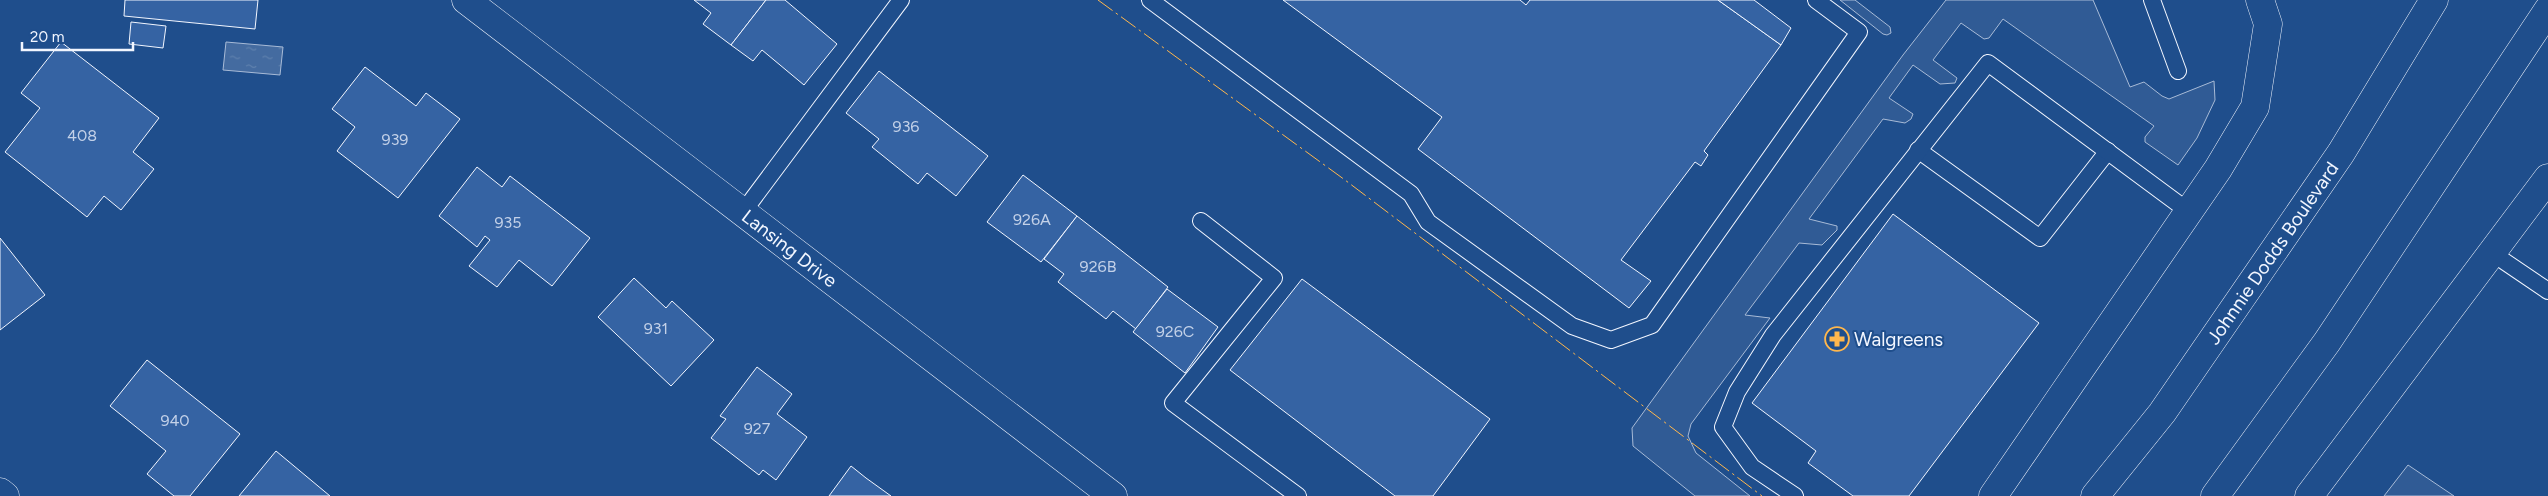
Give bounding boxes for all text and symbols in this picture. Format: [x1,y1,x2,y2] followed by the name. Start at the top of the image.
[22,20,134,52] scale bar
[30,28,64,46] text: 20 m
[893,117,919,136] house number: 936
[67,126,97,145] house number: 408
[382,130,408,149] house number: 939
[2201,157,2343,349] street label: Johnnie Dodds Boulevard
[738,204,842,292] street label: Lansing Drive
[1013,210,1051,229] house number: 926A
[495,213,521,232] house number: 935
[1080,257,1117,276] house number: 926B
[644,319,668,338] house number: 931
[1156,322,1194,341] house number: 926C
[1824,326,1850,352] pharmacy icon: Walgreens
[1854,328,1943,351] place label: Walgreens
[160,411,190,430] house number: 940
[744,419,771,438] house number: 927

